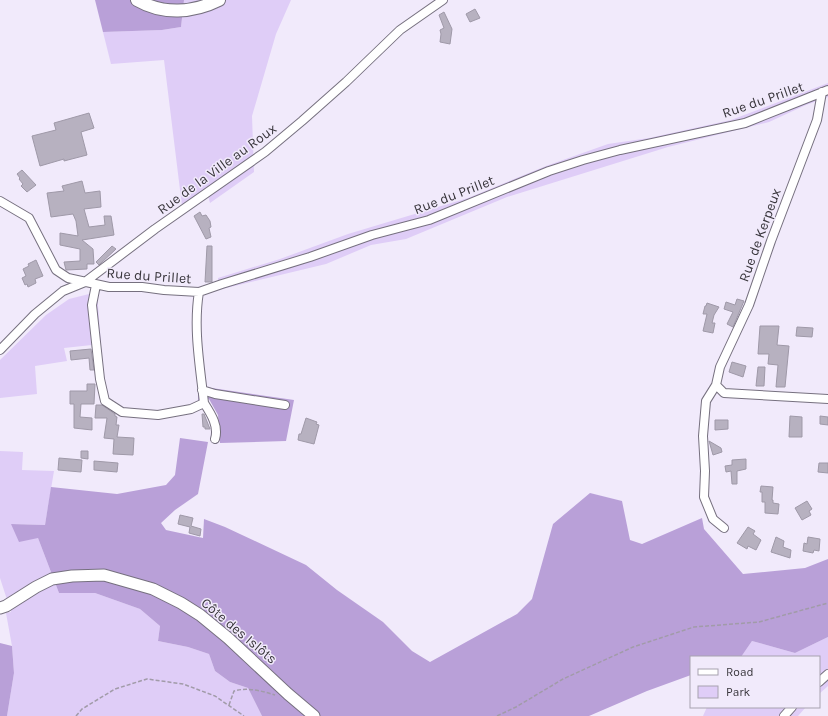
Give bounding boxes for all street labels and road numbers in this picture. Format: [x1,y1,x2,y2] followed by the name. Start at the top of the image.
[720,78,806,122] street label: Rue du Prillet
[154,120,280,218] street label: Rue de la Ville au Roux
[411,172,497,218] street label: Rue du Prillet
[735,186,785,284] street label: Rue de Kerpeux
[106,265,192,287] street label: Rue du Prillet
[198,594,280,668] street label: Côte des Islôts

